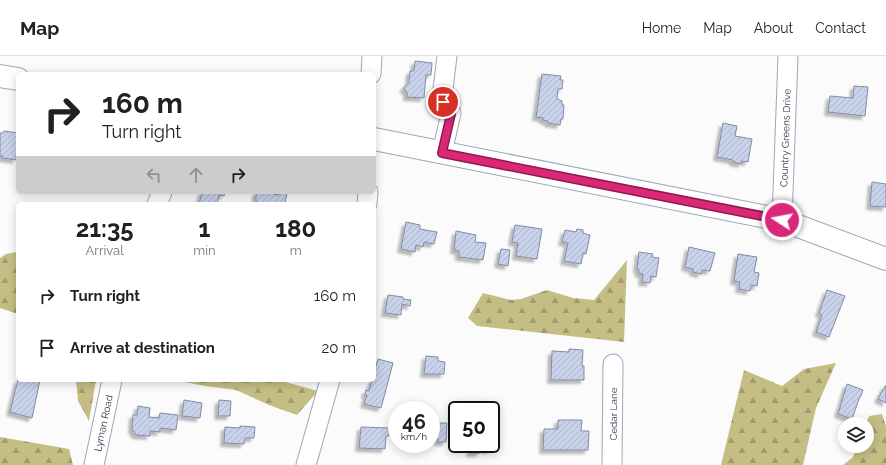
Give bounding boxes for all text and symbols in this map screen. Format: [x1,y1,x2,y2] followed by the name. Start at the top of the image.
[20,17,59,39] text: Map
[642,20,681,36] text: Home
[703,20,732,36] text: Map
[754,20,793,36] text: About
[815,20,866,36] text: Contact
[426,85,460,119] pin
[102,87,183,120] text: 160 m
[36,88,88,140] icon: right
[778,89,793,187] street label: Country Greens Drive
[432,91,454,113] icon: arrive
[102,121,181,142] text: Turn right
[143,164,165,186] icon: left
[185,164,207,186] icon: ahead
[227,164,249,186] icon: right
[761,199,803,241] position arrow
[76,214,134,243] text: 21:35
[199,214,210,243] text: 1
[275,214,316,243] text: 180
[86,243,124,258] text: Arrival
[193,243,216,258] text: min
[290,243,302,258] text: m
[36,285,58,307] icon: right
[70,287,140,305] text: Turn right
[314,287,356,305] text: 160 m
[36,337,58,359] icon: arrive
[70,339,215,357] text: Arrive at destination
[321,339,356,357] text: 20 m
[608,387,619,441] street label: Cedar Lane
[92,394,115,452] street label: Lyman Road
[448,401,500,453] speed limit sign: 50
[402,410,426,434] text: 46
[838,417,874,453] map controls
[838,417,874,453] button: layers
[401,431,427,442] text: km/h

